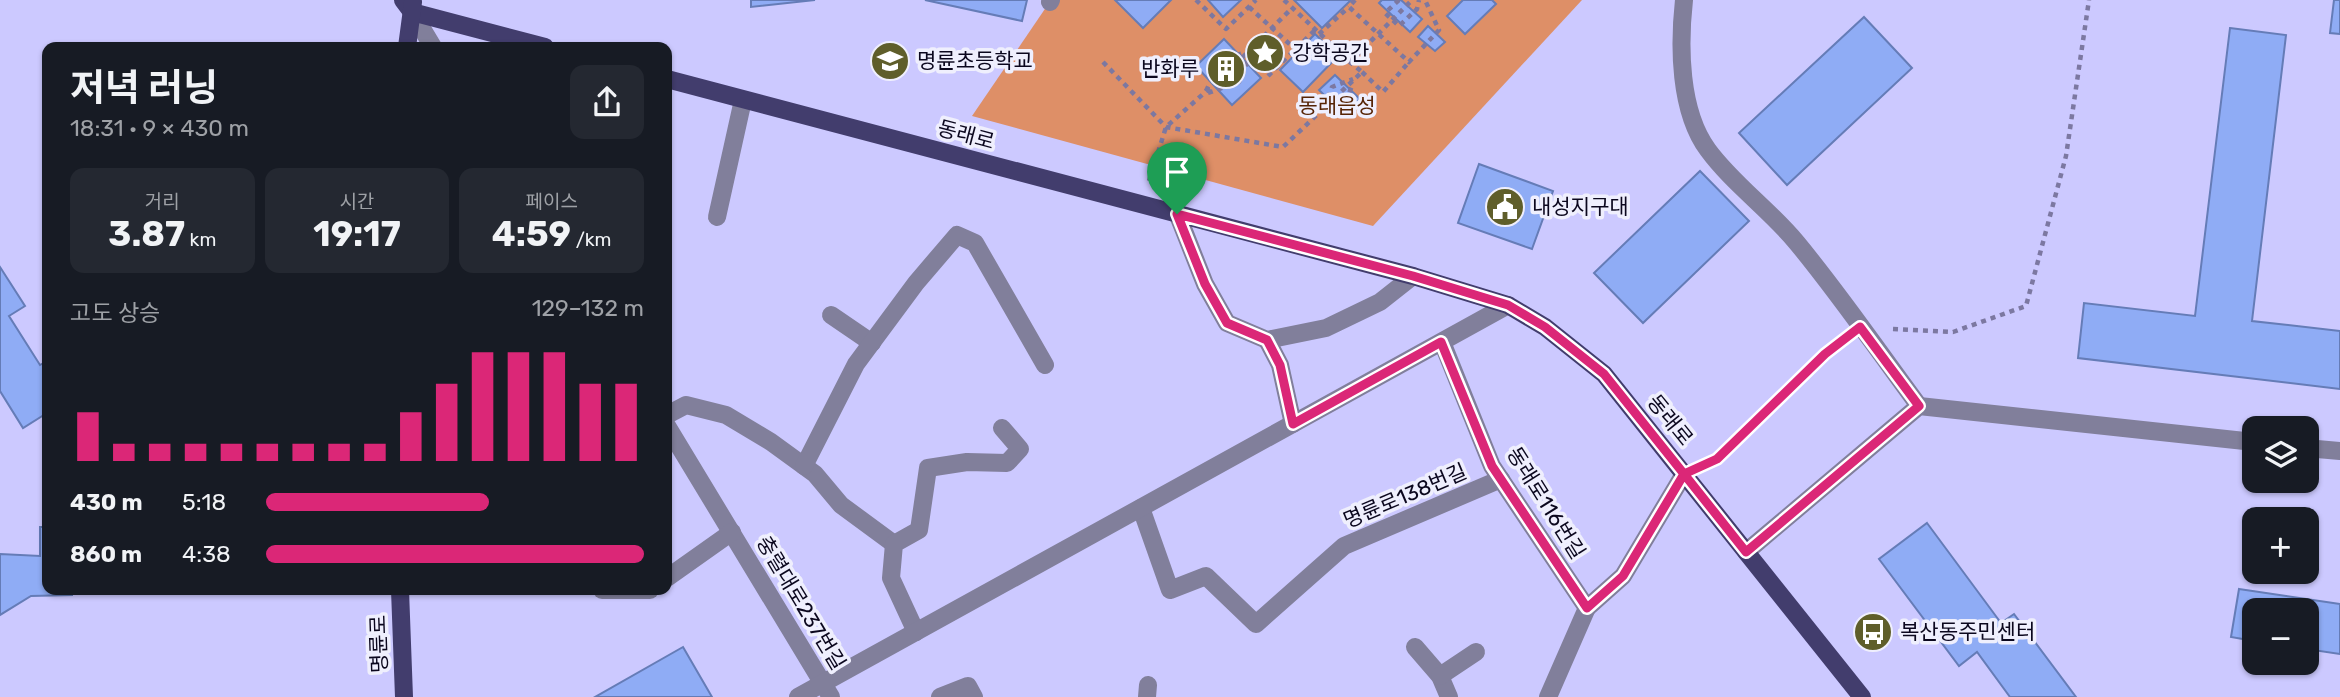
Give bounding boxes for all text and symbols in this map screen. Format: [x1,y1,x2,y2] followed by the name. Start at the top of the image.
[1244,32,1286,74] place icon: 강학공간
[869,40,911,82] school or university icon: 명륜초등학교
[1292,40,1369,65] place label: 강학공간
[917,48,1033,73] place label: 명륜초등학교
[1205,48,1247,90] building icon: 반화루
[1141,56,1199,81] place label: 반화루
[70,65,218,111] text: 저녁 러닝
[570,65,644,139] button: share
[1298,93,1376,118] park label: 동래읍성
[70,114,249,142] text: 18:31 · 9 × 430 m
[935,115,997,154] street label: 동래로
[1147,142,1207,214] pin
[1158,153,1196,191] icon: arrive
[1484,186,1526,228] public building icon: 내성지구대
[145,190,180,213] text: 거리
[340,190,374,213] text: 시간
[525,190,578,213] text: 페이스
[1532,194,1629,219] place label: 내성지구대
[108,213,185,255] text: 3.87
[313,213,401,255] text: 19:17
[492,213,571,255] text: 4:59
[185,228,216,251] text: km
[571,228,612,251] text: /km
[532,294,644,322] text: 129–132 m
[70,299,160,327] text: 고도 상승
[1642,389,1698,450] street label: 동래로
[2242,416,2319,675] map controls
[2242,416,2319,493] button: layers
[1502,442,1591,563] street label: 동래로116번길
[1339,458,1470,533] street label: 명륜로138번길
[70,488,142,516] text: 430 m
[182,488,226,516] text: 5:18
[2242,507,2319,584] button: +
[752,531,851,674] street label: 충렬대로237번길
[70,540,142,568] text: 860 m
[182,540,231,568] text: 4:38
[2242,598,2319,675] button: −
[1852,611,1894,653] bus stop icon: 복산동주민센터
[365,615,392,673] street label: 명륜로
[1900,619,2035,644] place label: 복산동주민센터

